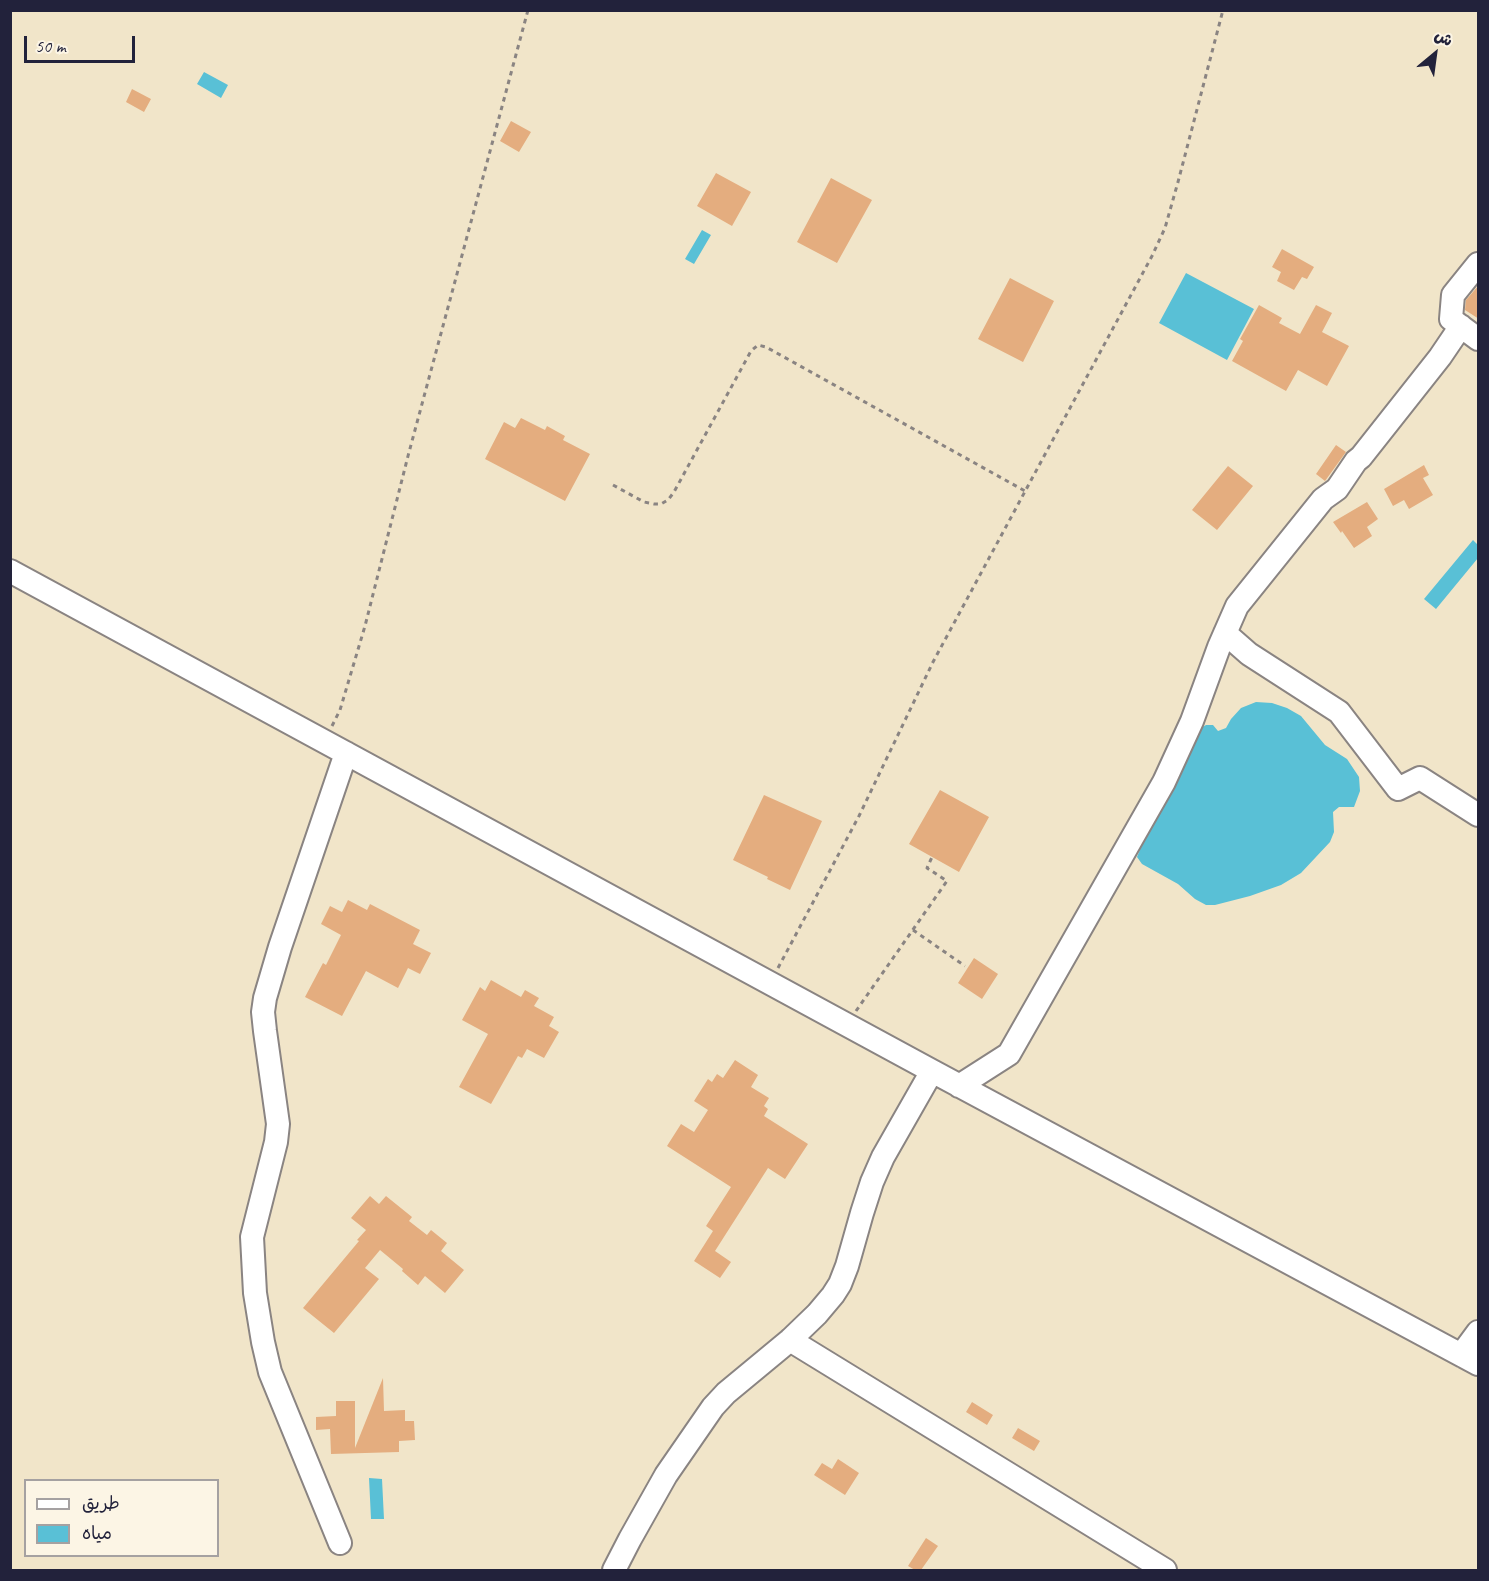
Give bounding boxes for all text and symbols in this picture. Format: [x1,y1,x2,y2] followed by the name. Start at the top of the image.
[27,24,138,62] scale bar
[1405,24,1465,84] north arrow
[1431,25,1456,51] text: ش
[35,35,66,57] text: 50 m
[24,1479,219,1557] legend
[82,1492,120,1514] text: طريق
[82,1522,112,1544] text: مياه

